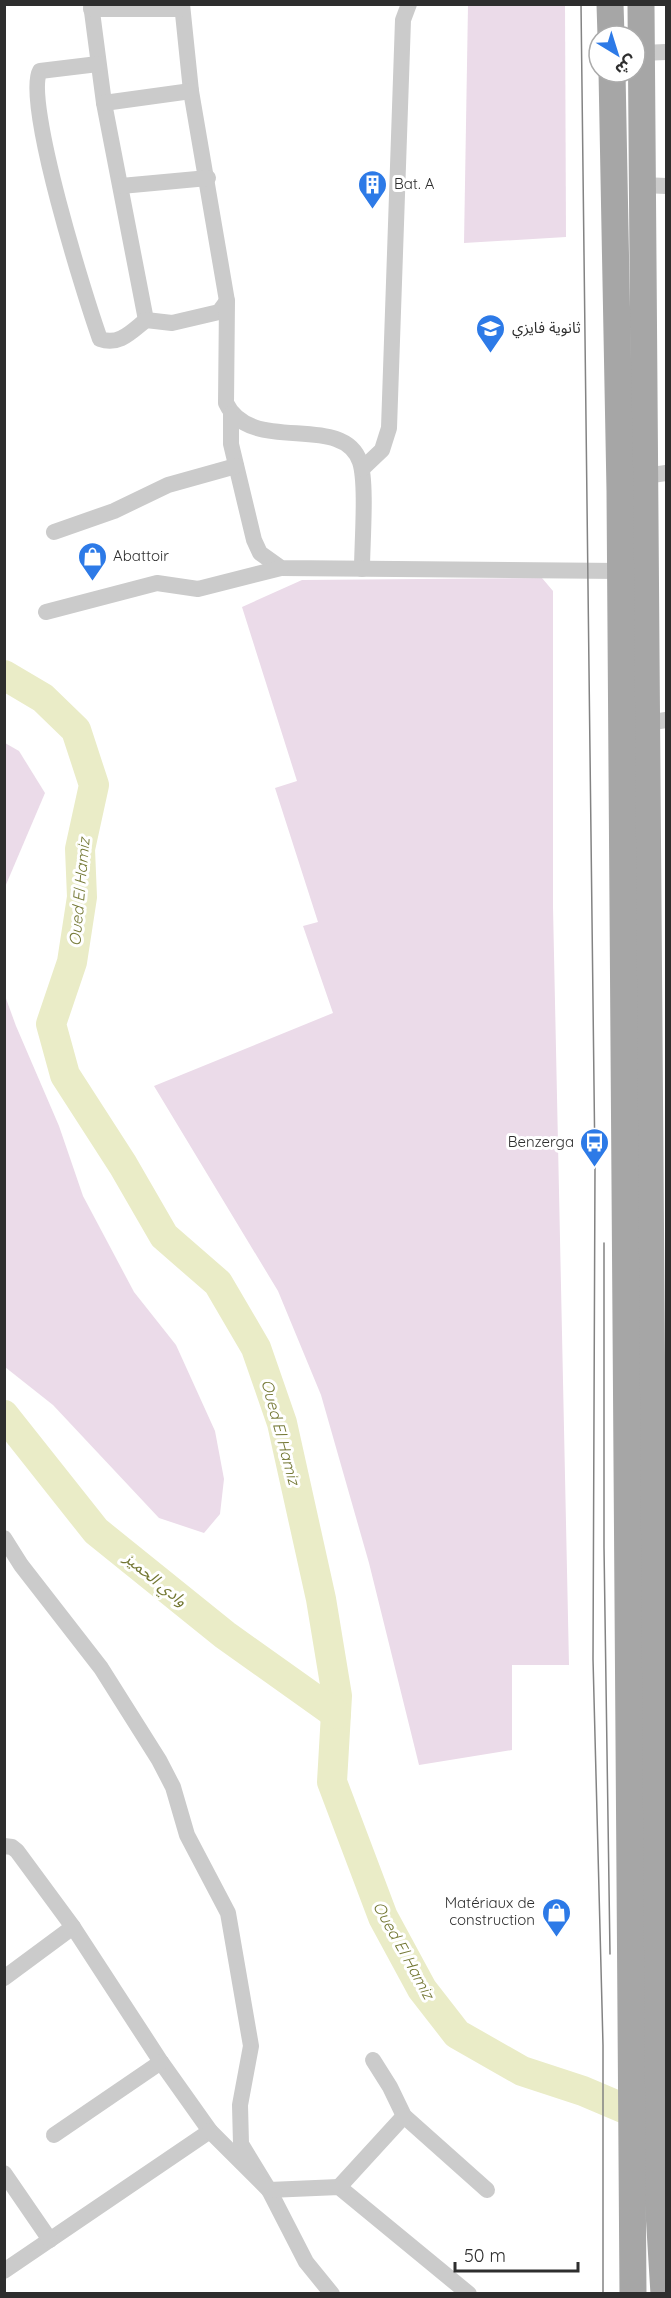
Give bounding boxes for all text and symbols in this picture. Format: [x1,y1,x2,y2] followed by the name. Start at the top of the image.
[587,24,647,84] north arrow
[611,51,641,80] text: ش
[357,168,389,210] building icon: Bat. A
[394,174,435,193] place label: Bat. A
[475,312,507,354] school or university icon: ثانوية فايزي
[512,318,581,339] place label: ثانوية فايزي
[76,540,108,582] shop icon: Abattoir
[113,546,169,565] place label: Abattoir
[64,836,94,947] water label: Oued El Hamiz
[579,1126,611,1168] bus stop icon: Benzerga
[508,1132,574,1151] place label: Benzerga
[257,1377,305,1488] water label: Oued El Hamiz
[117,1546,191,1613] water label: وادي الحميز
[445,1893,535,1929] place label: Matériaux de construction
[540,1896,572,1938] shop icon: Matériaux de construction
[369,1898,440,2003] water label: Oued El Hamiz
[455,2235,578,2273] scale bar
[464,2244,506,2267] text: 50 m

